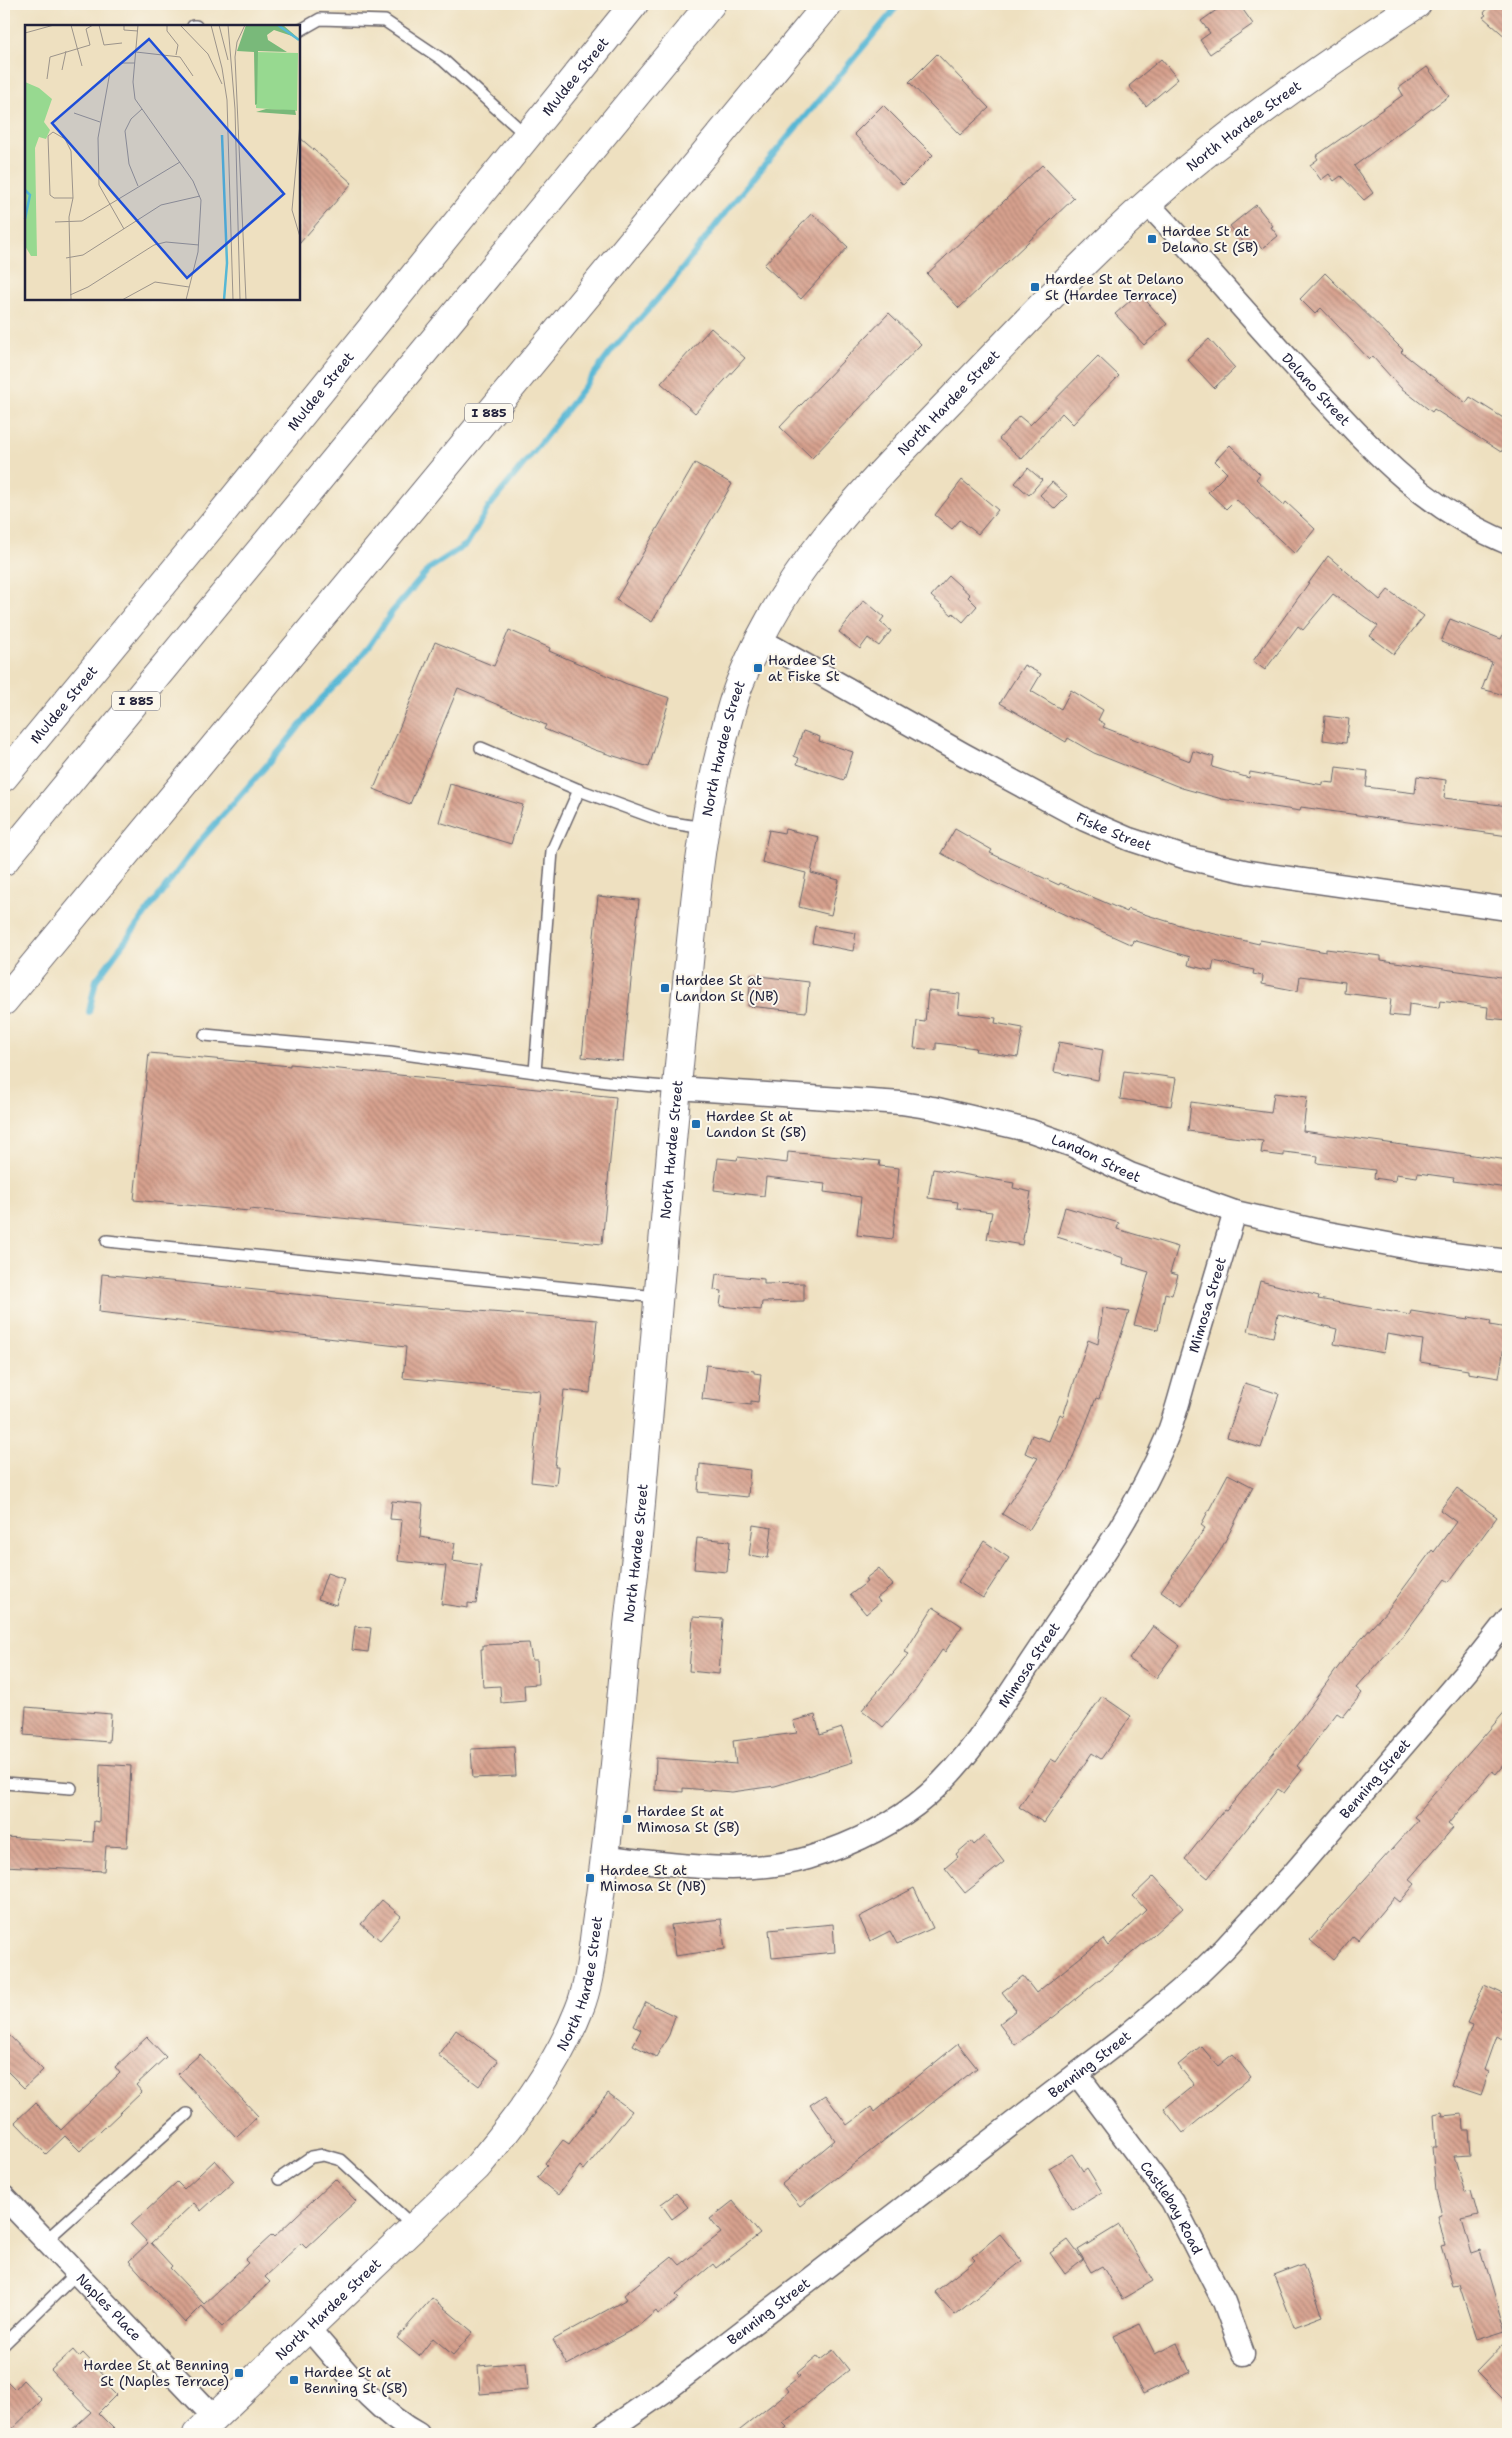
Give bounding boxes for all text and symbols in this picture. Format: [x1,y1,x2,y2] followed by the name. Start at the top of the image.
[25,25,300,300] inset map
[538,33,613,119] street label: Muldee Street
[1182,77,1305,175] street label: North Hardee Street
[1162,222,1258,256] place label: Hardee St at Delano St (SB)
[1146,233,1158,245] marker: Hardee St at Delano St (SB)
[1045,270,1184,304] place label: Hardee St at Delano St (Hardee Terrace)
[1029,281,1041,293] marker: Hardee St at Delano St (Hardee Terrace)
[894,346,1003,459] street label: North Hardee Street
[283,348,358,434] street label: Muldee Street
[1278,349,1354,429] street label: Delano Street
[465,403,513,422] road number: I 885
[768,651,840,685] place label: Hardee St at Fiske St
[26,662,101,747] street label: Muldee Street
[752,662,764,674] marker: Hardee St at Fiske St
[698,678,749,818] street label: North Hardee Street
[112,691,160,710] road number: I 885
[1073,808,1154,855] street label: Fiske Street
[675,971,779,1005] place label: Hardee St at Landon St (NB)
[659,982,671,994] marker: Hardee St at Landon St (NB)
[656,1079,687,1220] street label: North Hardee Street
[706,1107,806,1141] place label: Hardee St at Landon St (SB)
[690,1118,702,1130] marker: Hardee St at Landon St (SB)
[1049,1130,1143,1186] street label: Landon Street
[1184,1255,1230,1355] street label: Mimosa Street
[619,1483,652,1623] street label: North Hardee Street
[994,1619,1064,1711] street label: Mimosa Street
[1336,1735,1414,1822] street label: Benning Street
[637,1802,740,1836] place label: Hardee St at Mimosa St (SB)
[621,1813,633,1825] marker: Hardee St at Mimosa St (SB)
[600,1861,706,1895] place label: Hardee St at Mimosa St (NB)
[584,1872,596,1884] marker: Hardee St at Mimosa St (NB)
[553,1915,606,2054] street label: North Hardee Street
[1044,2027,1135,2102] street label: Benning Street
[1136,2157,1207,2257] street label: Castlebay Road
[271,2254,385,2364] street label: North Hardee Street
[73,2270,145,2344] street label: Naples Place
[723,2274,813,2349] street label: Benning Street
[83,2356,229,2390] place label: Hardee St at Benning St (Naples Terrace)
[304,2363,407,2397] place label: Hardee St at Benning St (SB)
[233,2367,245,2379] marker: Hardee St at Benning St (Naples Terrace)
[288,2374,300,2386] marker: Hardee St at Benning St (SB)

